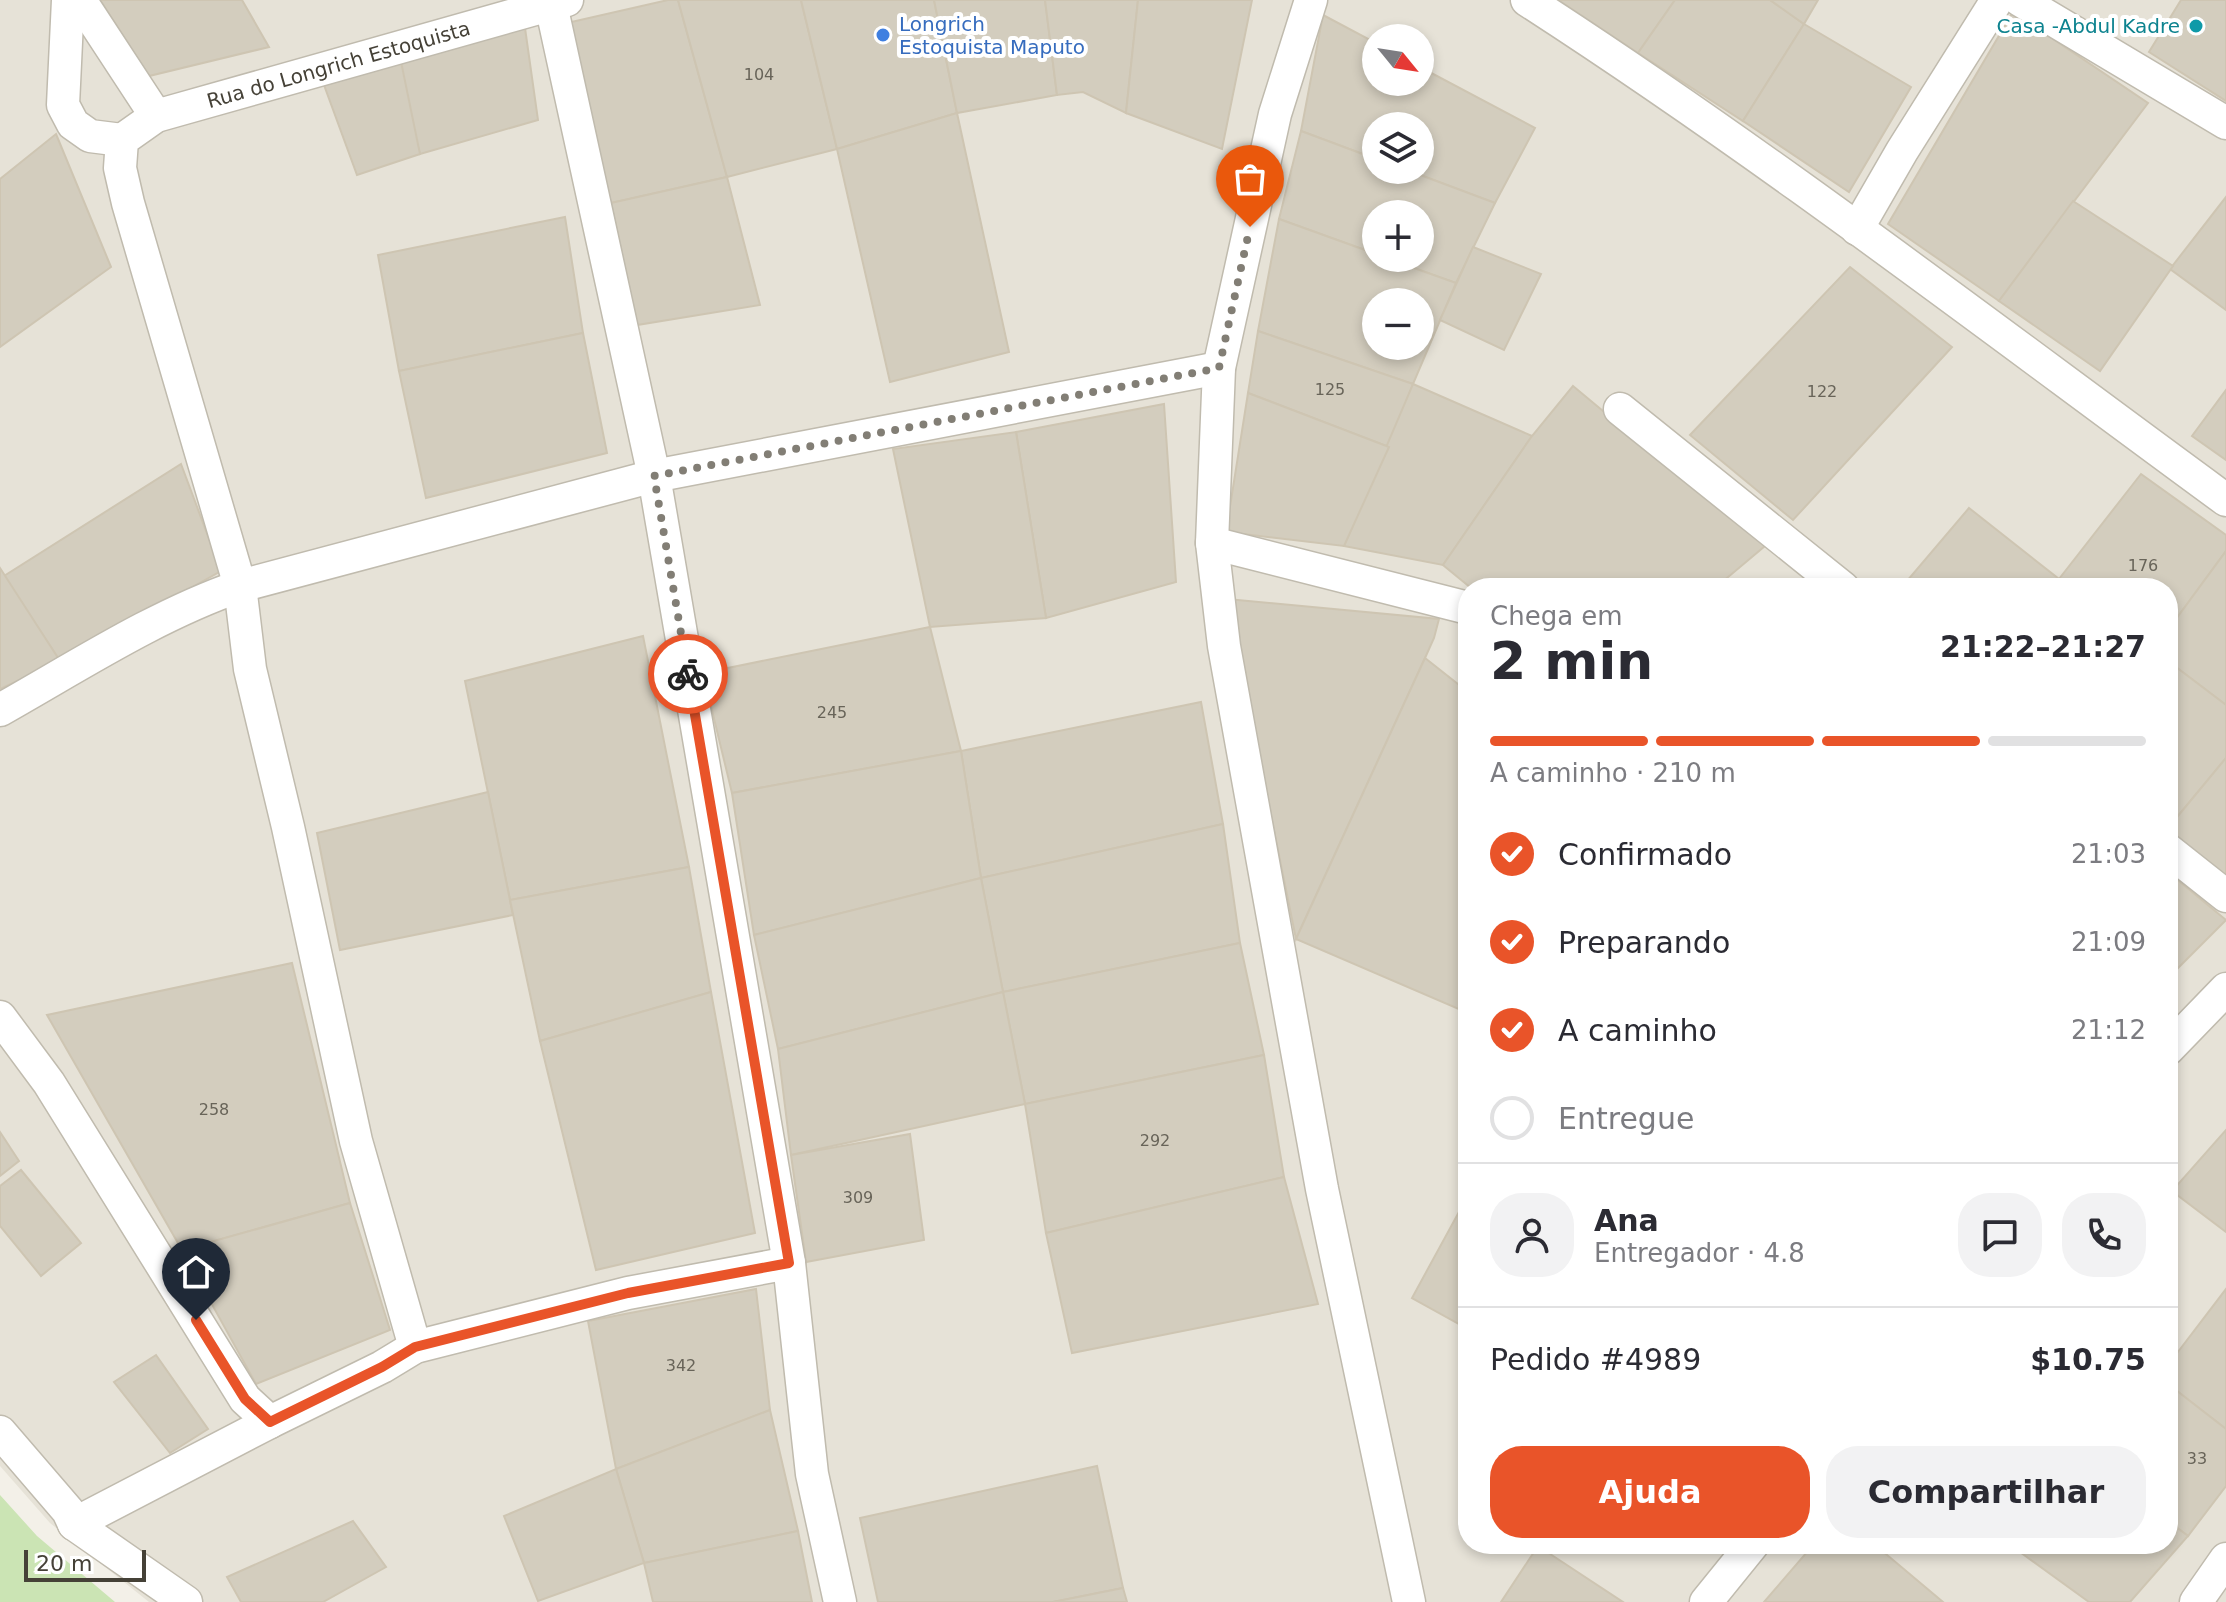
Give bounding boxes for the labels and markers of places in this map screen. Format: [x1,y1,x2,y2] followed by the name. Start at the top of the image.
[899,12,1085,59] place label: Longrich Estoquista Maputo
[1997,14,2180,38] place label: Casa -Abdul Kadre
[2187,17,2205,35] marker: Casa -Abdul Kadre
[874,26,892,44] marker: Longrich Estoquista Maputo
[1216,145,1284,227] pin
[162,1238,230,1320] pin

